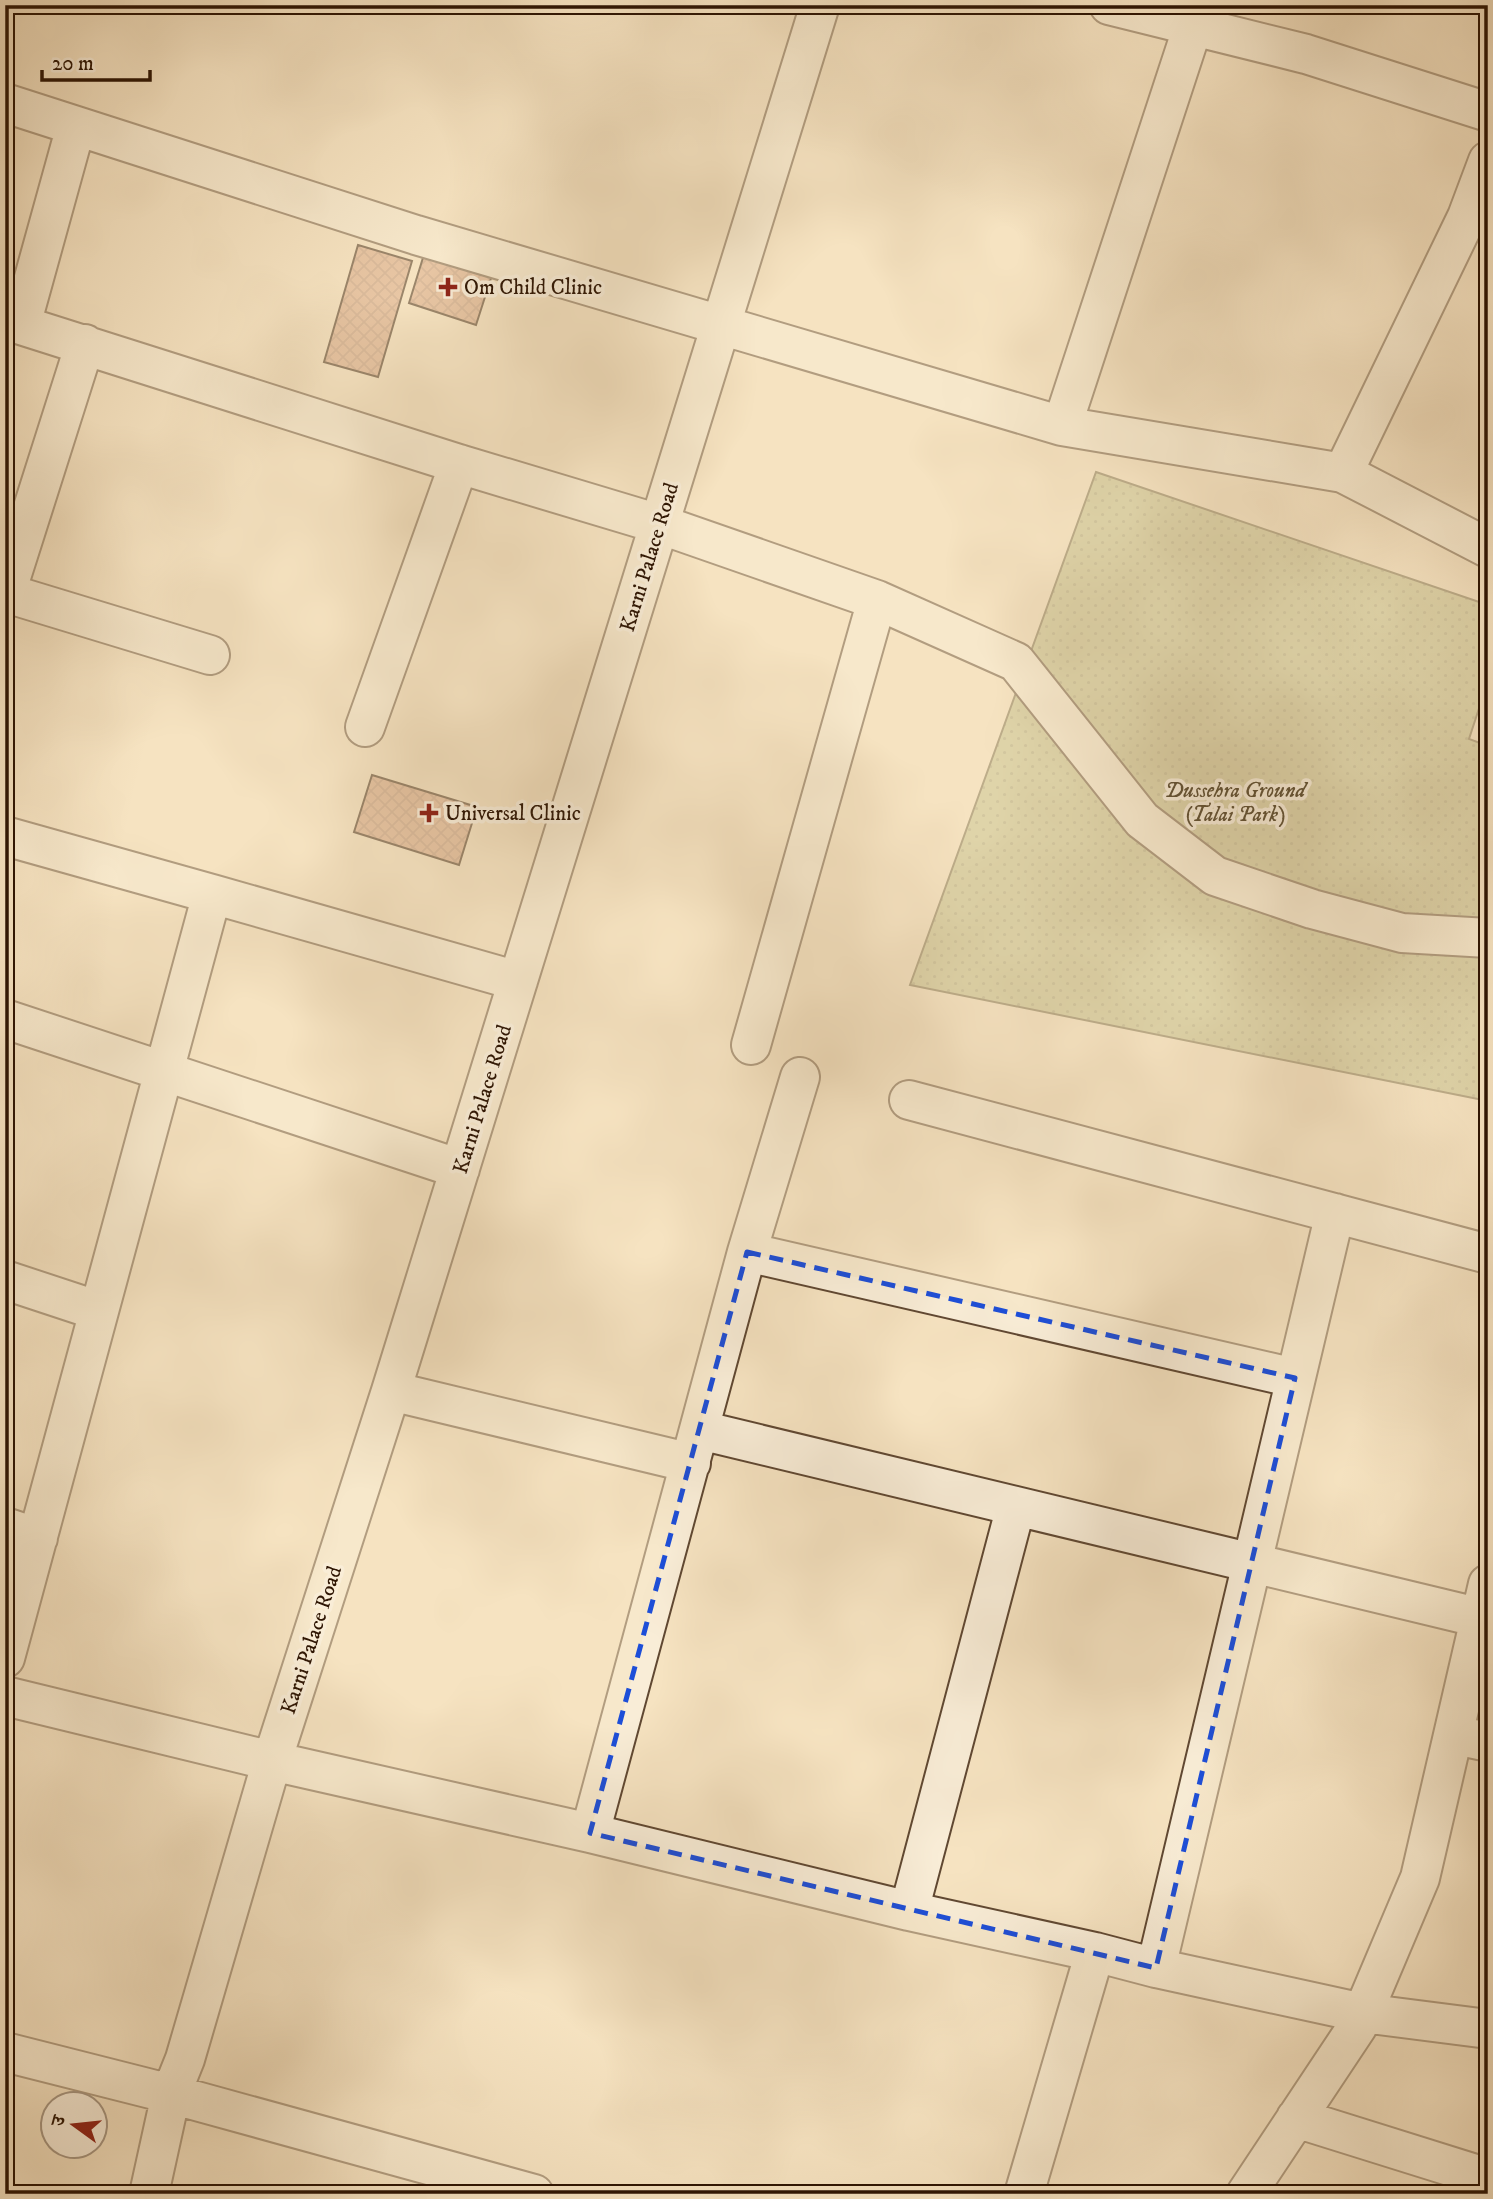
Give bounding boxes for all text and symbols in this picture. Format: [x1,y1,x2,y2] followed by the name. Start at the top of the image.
[42,38,150,82] scale bar
[52,51,94,77] text: 20 m
[464,275,602,301] place label: Om Child Clinic
[438,277,458,297] marker: Om Child Clinic
[615,479,685,635] street label: Karni Palace Road
[1165,778,1308,828] park label: Dussehra Ground (Talai Park)
[445,801,581,827] place label: Universal Clinic
[419,803,439,823] marker: Universal Clinic
[448,1021,518,1177] street label: Karni Palace Road
[276,1562,348,1718] street label: Karni Palace Road
[38,2090,108,2160] north arrow
[46,2112,72,2131] text: उ

